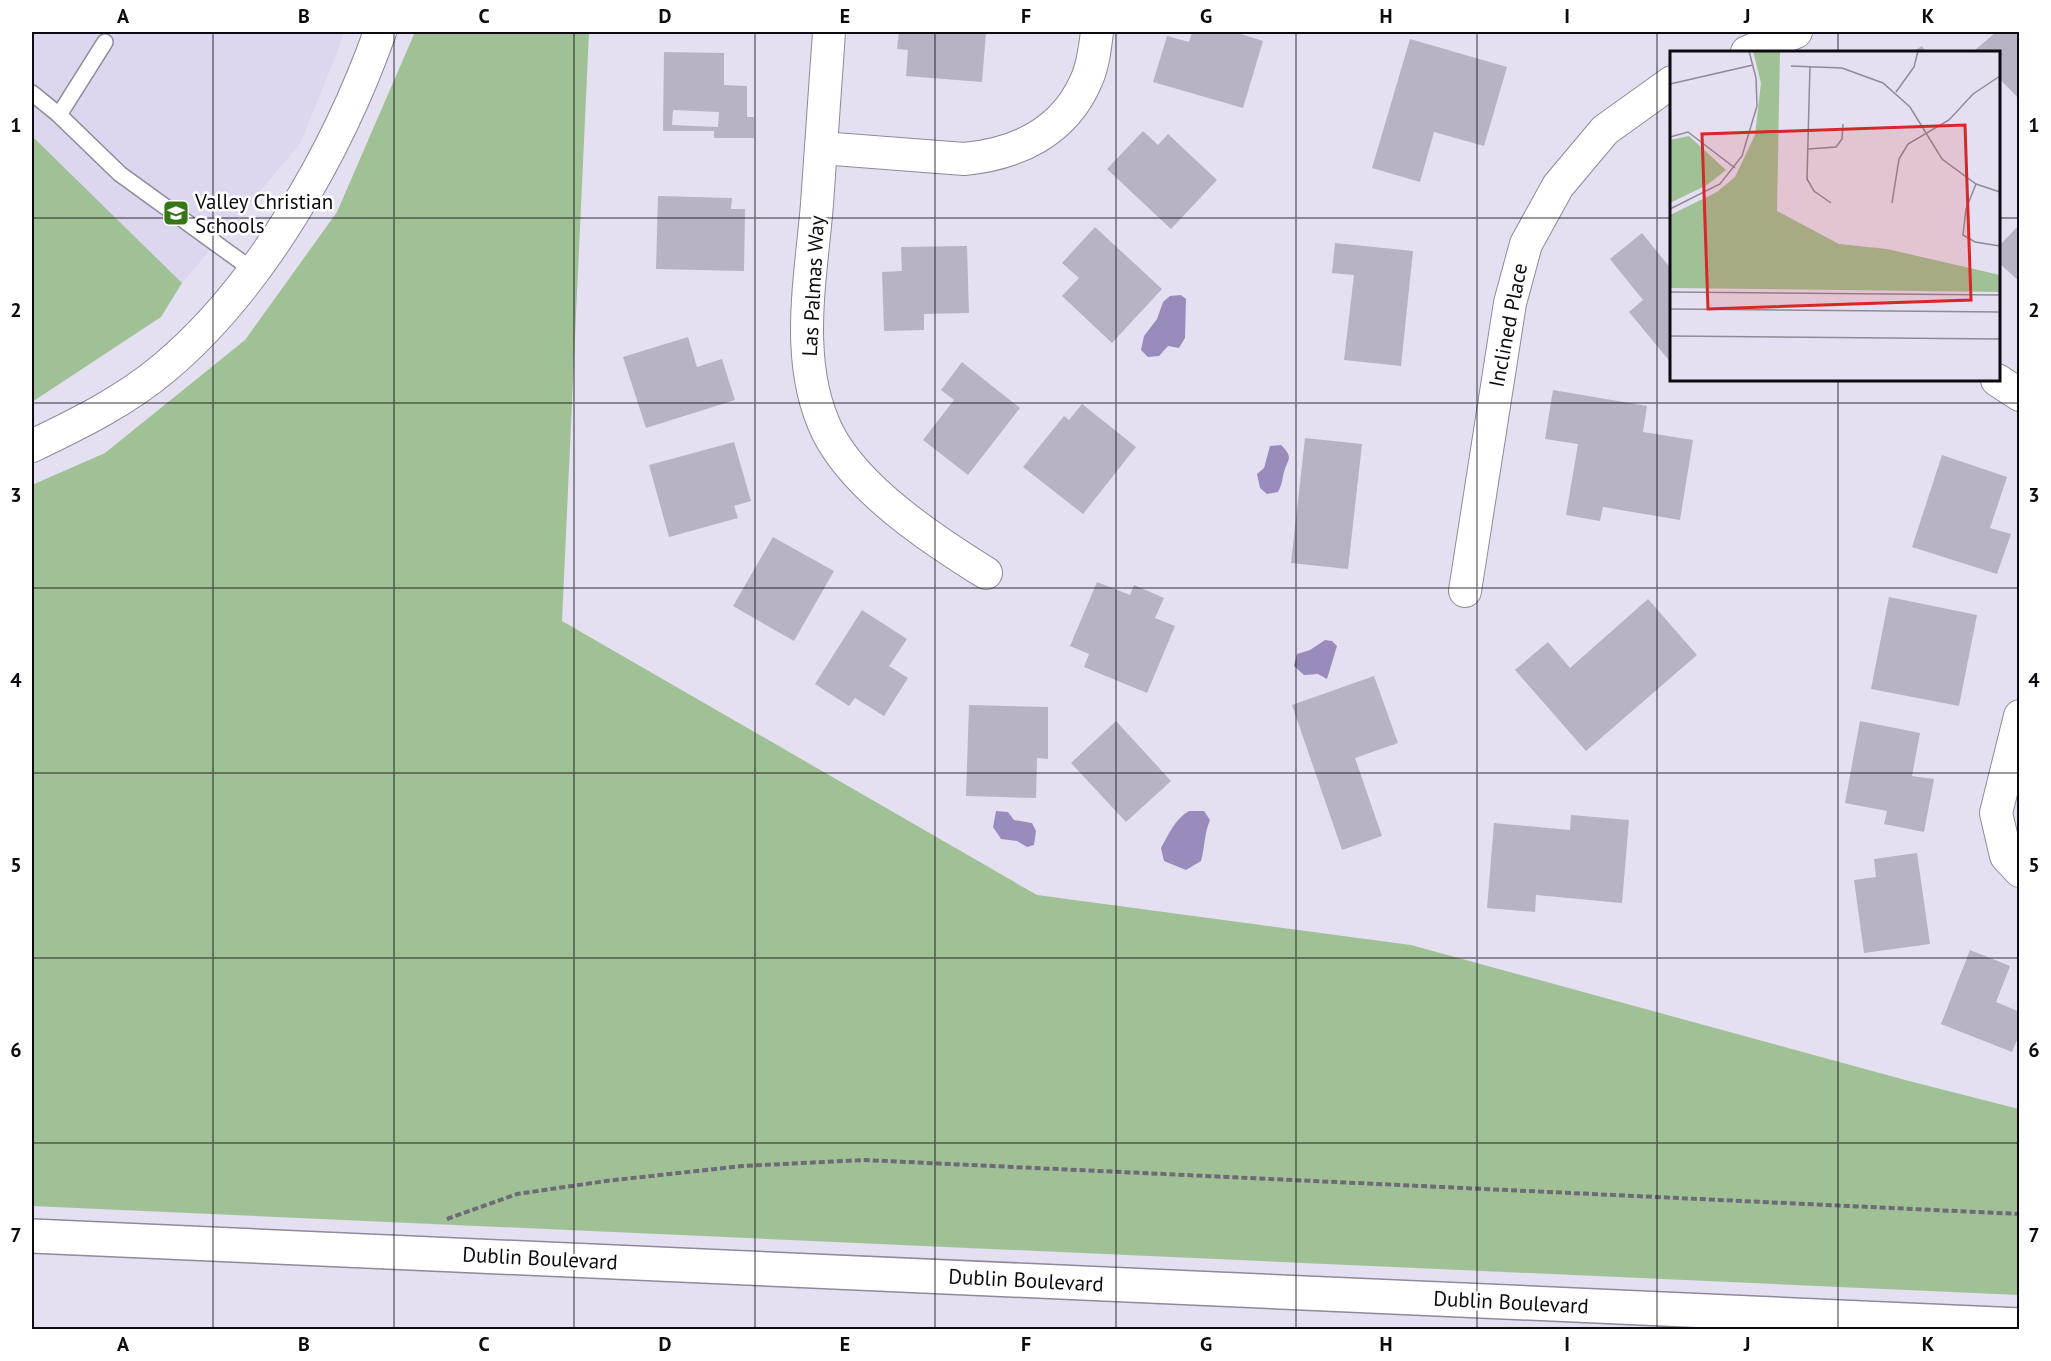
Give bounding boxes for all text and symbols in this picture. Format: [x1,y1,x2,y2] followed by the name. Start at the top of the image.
[117,3,130,29] text: A
[298,3,310,29] text: B
[478,3,490,29] text: C
[659,3,672,29] text: D
[840,3,850,29] text: E
[1021,3,1031,29] text: F
[1200,3,1212,29] text: G
[1379,3,1393,29] text: H
[1564,3,1570,29] text: I
[1743,3,1750,29] text: J
[1922,3,1935,29] text: K
[1670,51,2000,381] inset map
[10,112,22,138] text: 1
[2028,112,2040,138] text: 1
[194,188,333,239] place label: Valley Christian Schools
[161,198,191,228] school or university icon: Valley Christian Schools
[796,215,830,357] street label: Las Palmas Way
[1483,261,1533,389] street label: Inclined Place
[10,297,22,323] text: 2
[2028,297,2040,323] text: 2
[10,482,22,508] text: 3
[2028,482,2040,508] text: 3
[10,667,22,693] text: 4
[2028,667,2040,693] text: 4
[10,852,22,878] text: 5
[2028,852,2040,878] text: 5
[10,1037,22,1063] text: 6
[2028,1037,2040,1063] text: 6
[10,1222,22,1248] text: 7
[2028,1222,2040,1248] text: 7
[462,1240,618,1276] street label: Dublin Boulevard
[948,1262,1104,1298] street label: Dublin Boulevard
[1433,1284,1589,1320] street label: Dublin Boulevard
[117,1331,130,1357] text: A
[298,1331,310,1357] text: B
[478,1331,490,1357] text: C
[659,1331,672,1357] text: D
[840,1331,850,1357] text: E
[1021,1331,1031,1357] text: F
[1200,1331,1212,1357] text: G
[1379,1331,1393,1357] text: H
[1564,1331,1570,1357] text: I
[1743,1331,1750,1357] text: J
[1922,1331,1935,1357] text: K

